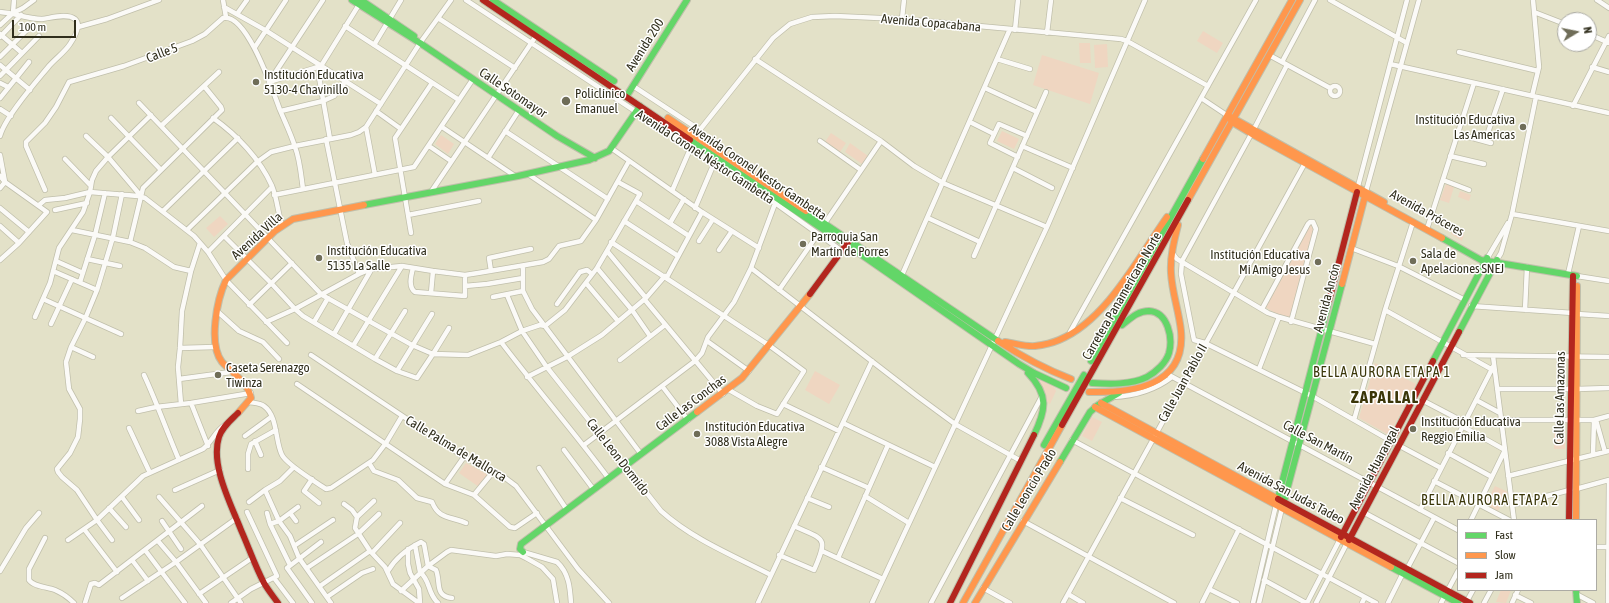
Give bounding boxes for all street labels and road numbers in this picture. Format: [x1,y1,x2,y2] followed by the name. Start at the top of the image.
[880,11,982,35] street label: Avenida Copacabana
[623,16,667,74] street label: Avenida 200
[144,40,180,66] street label: Calle 5
[476,65,550,121] street label: Calle Sotomayor
[633,106,777,208] street label: Avenida Coronel Néstor Gambetta
[687,120,829,224] street label: Avenida Coronel Nestor Gambetta
[1387,186,1467,240] street label: Avenida Próceres
[228,209,286,263] street label: Avenida Villa
[1079,229,1165,363] street label: Carretera Panamericana Norte
[1310,262,1344,334] street label: Avenida Ancón
[1155,341,1211,425] street label: Calle Juan Pablo II
[1551,351,1569,445] street label: Calle Las Amazonas
[653,372,729,434] street label: Calle Las Conchas
[403,413,509,485] street label: Calle Palma de Mallorca
[583,415,653,499] street label: Calle Leon Dormido
[1280,417,1356,467] street label: Calle San Martín
[1346,424,1402,512] street label: Avenida Huarangal
[998,446,1060,534] street label: Calle Leoncio Prado
[1235,458,1347,528] street label: Avenida San Judas Tadeo

